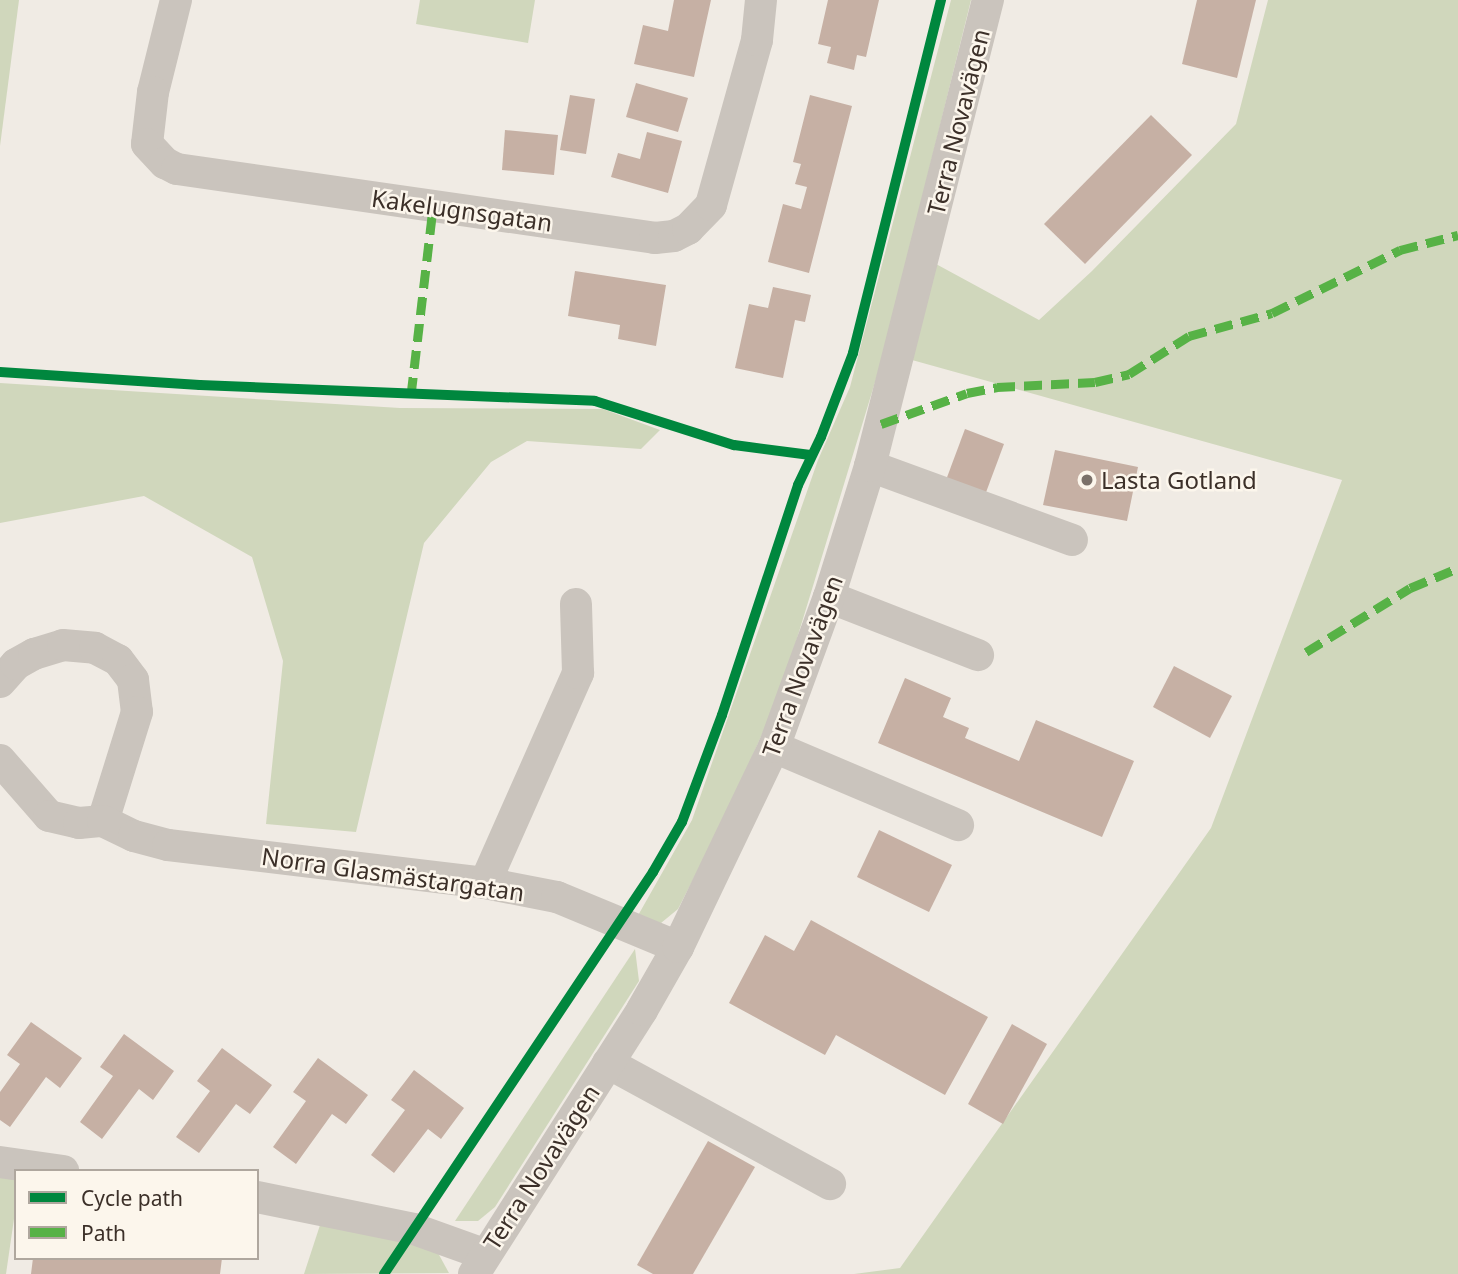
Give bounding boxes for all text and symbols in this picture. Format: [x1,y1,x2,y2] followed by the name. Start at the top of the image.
[921,26,995,218] street label: Terra Novavägen
[370,183,554,237] street label: Kakelugnsgatan
[1101,466,1257,494] place label: Lasta Gotland
[1079,472,1095,488] marker: Lasta Gotland
[756,571,848,761] street label: Terra Novavägen
[260,841,526,907] street label: Norra Glasmästargatan
[477,1079,605,1255] street label: Terra Novavägen
[14,1169,259,1260] legend
[81,1184,183,1212] text: Cycle path
[81,1219,126,1247] text: Path

